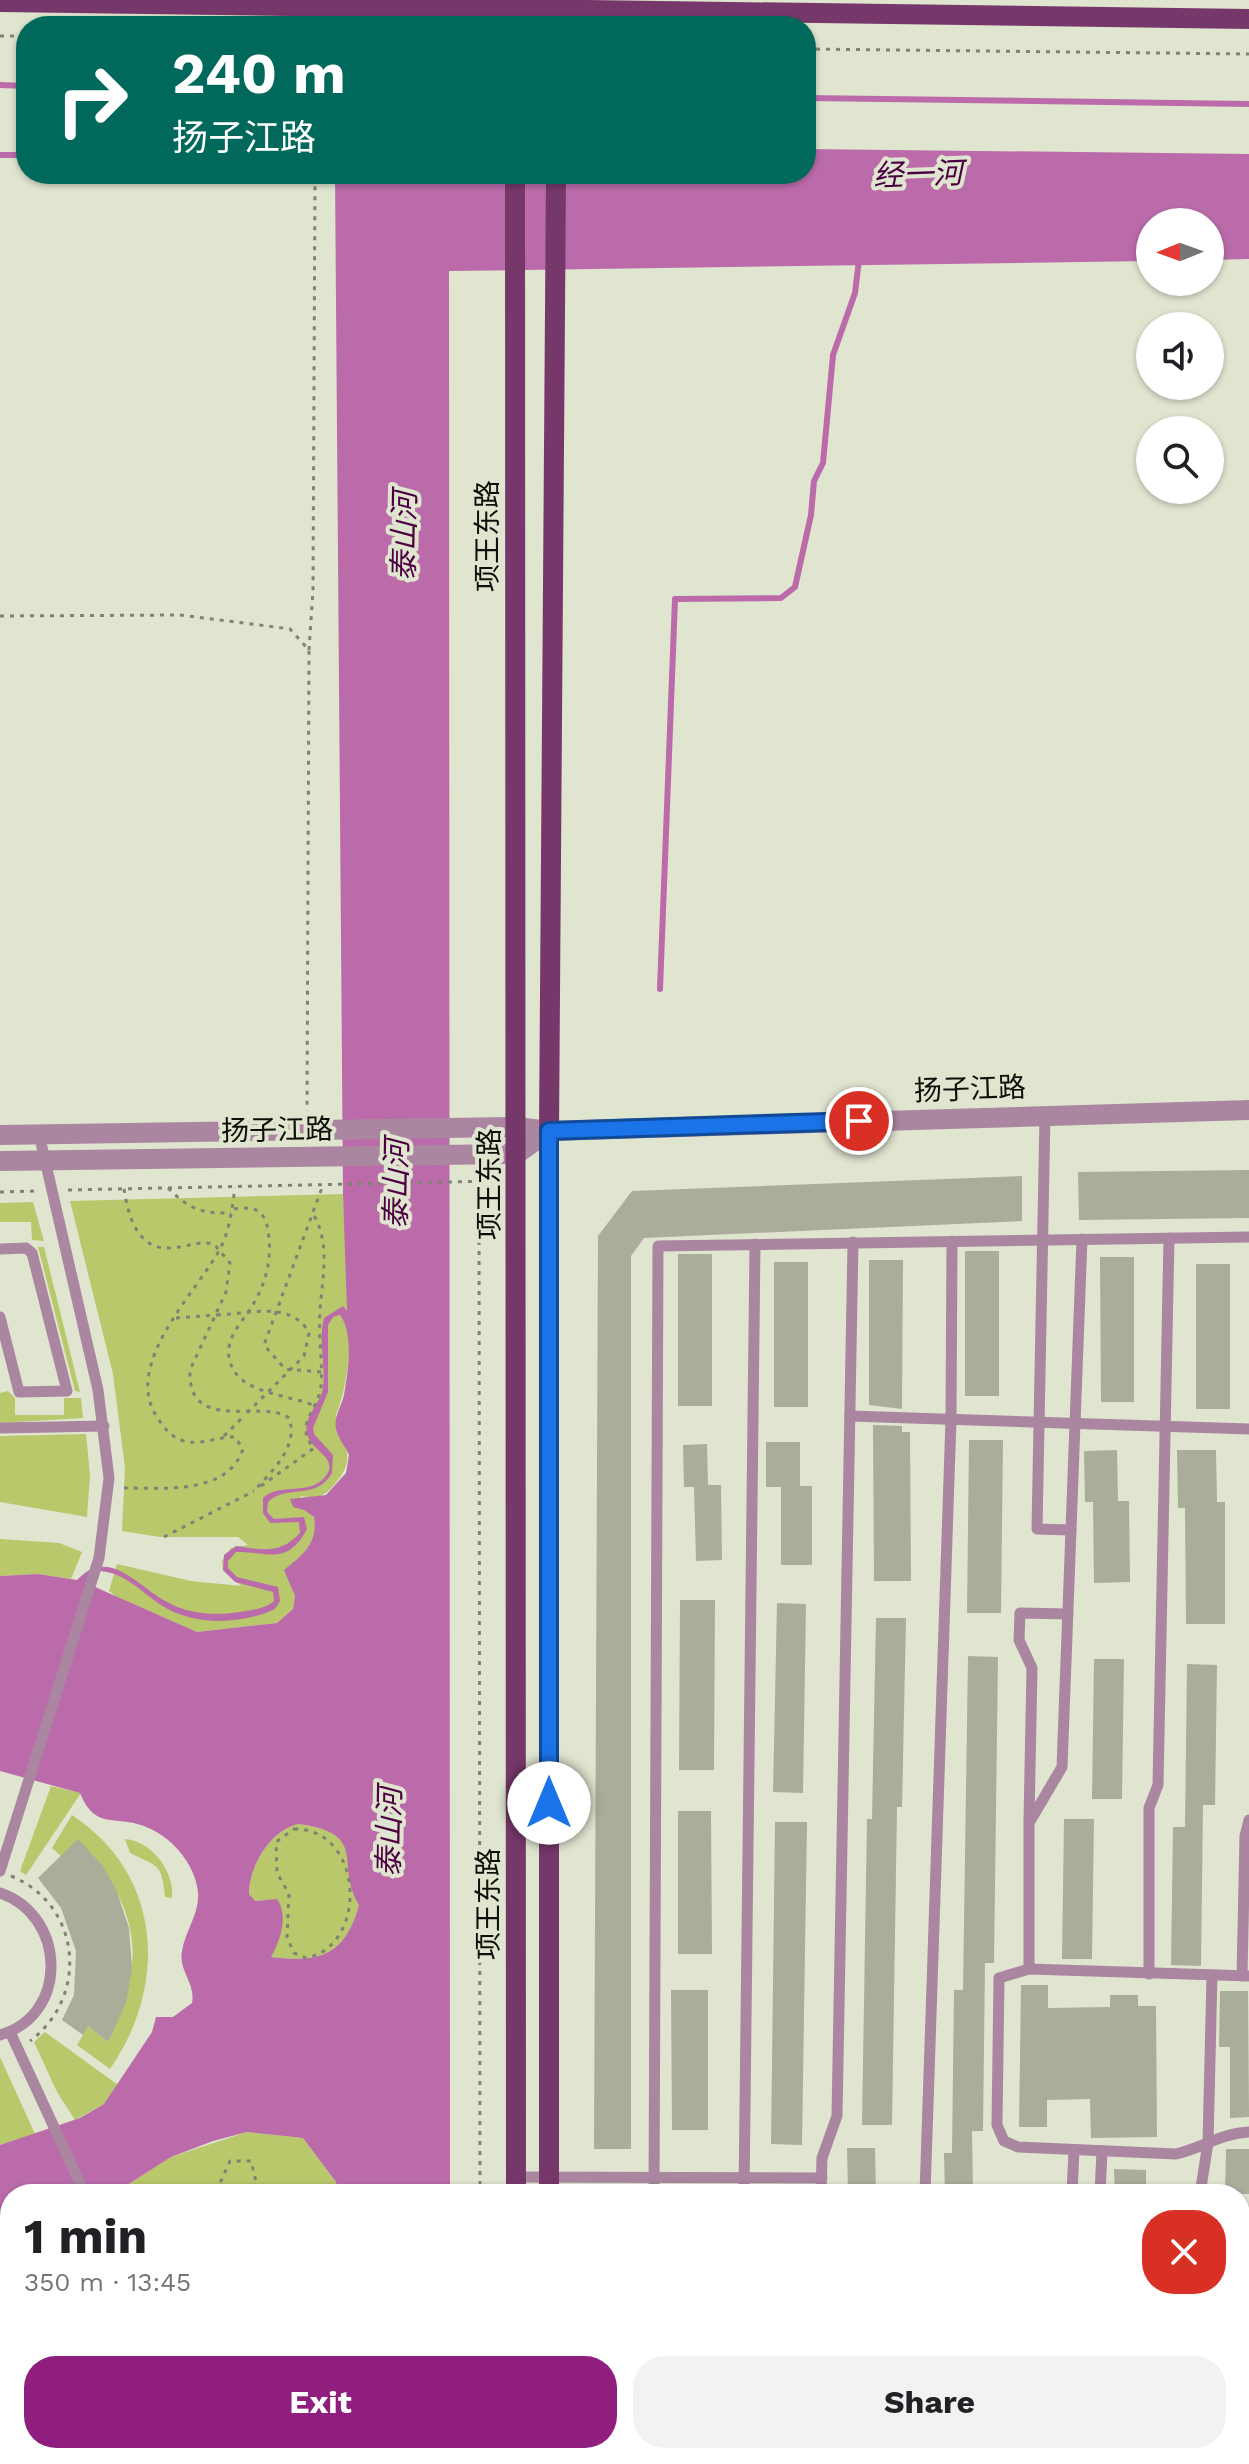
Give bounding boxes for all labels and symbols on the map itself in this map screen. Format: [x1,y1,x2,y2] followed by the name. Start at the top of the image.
[872,155,969,193] water label: 经一河
[1136,208,1224,296] north arrow
[471,480,504,592] street label: 项王东路
[386,486,422,581] water label: 泰山河
[913,1071,1027,1107] street label: 扬子江路
[825,1087,893,1155] pin
[221,1113,333,1147] street label: 扬子江路
[473,1128,506,1240] street label: 项王东路
[378,1134,414,1229] water label: 泰山河
[507,1761,591,1845] position arrow
[371,1782,407,1877] water label: 泰山河
[472,1848,505,1960] street label: 项王东路

